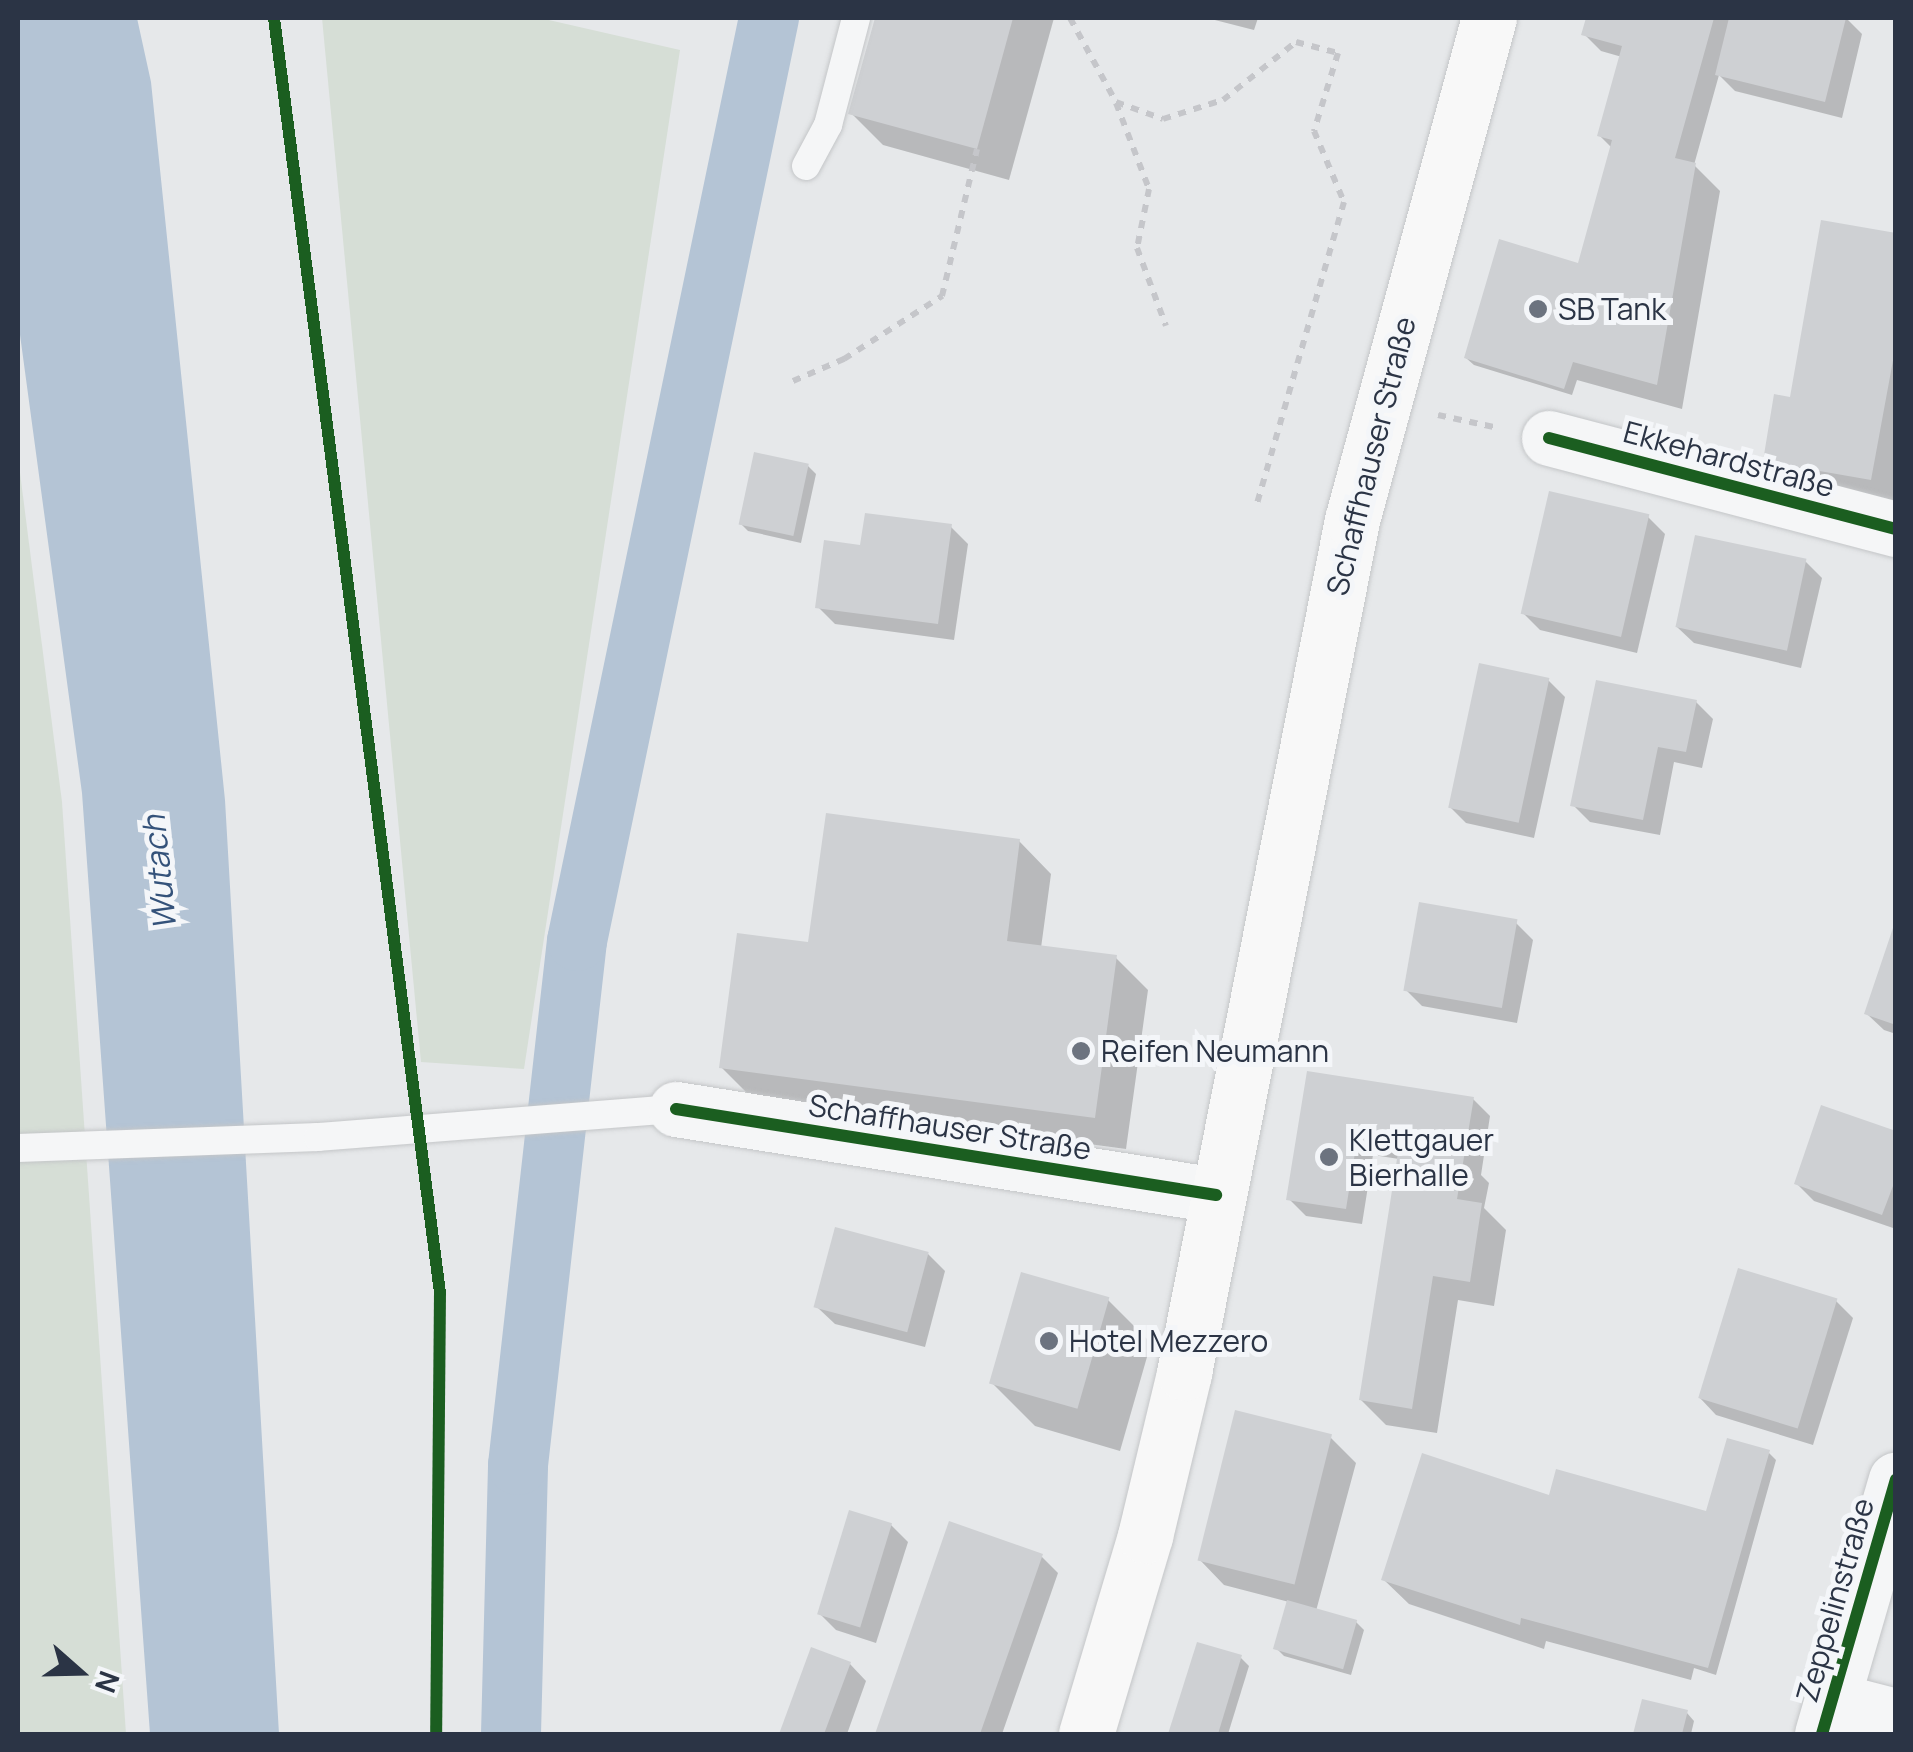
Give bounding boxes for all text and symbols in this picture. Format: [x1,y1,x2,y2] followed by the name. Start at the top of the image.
[1558,291,1666,327] place label: SB Tank
[1527,298,1549,320] marker: SB Tank
[1319,313,1423,599] street label: Schaffhauser Straße
[1620,414,1838,504] street label: Ekkehardstraße
[134,814,184,932] water label: Wutach
[1101,1033,1329,1069] place label: Reifen Neumann
[1070,1040,1092,1062] marker: Reifen Neumann
[806,1087,1094,1167] street label: Schaffhauser Straße
[1349,1122,1494,1192] place label: Klettgauer Bierhalle
[1318,1146,1340,1168] marker: Klettgauer Bierhalle
[1069,1323,1268,1359] place label: Hotel Mezzero
[1038,1330,1060,1352] marker: Hotel Mezzero
[1789,1494,1881,1706] street label: Zeppelinstraße
[30,1622,130,1722] north arrow
[87,1666,129,1698] text: N

